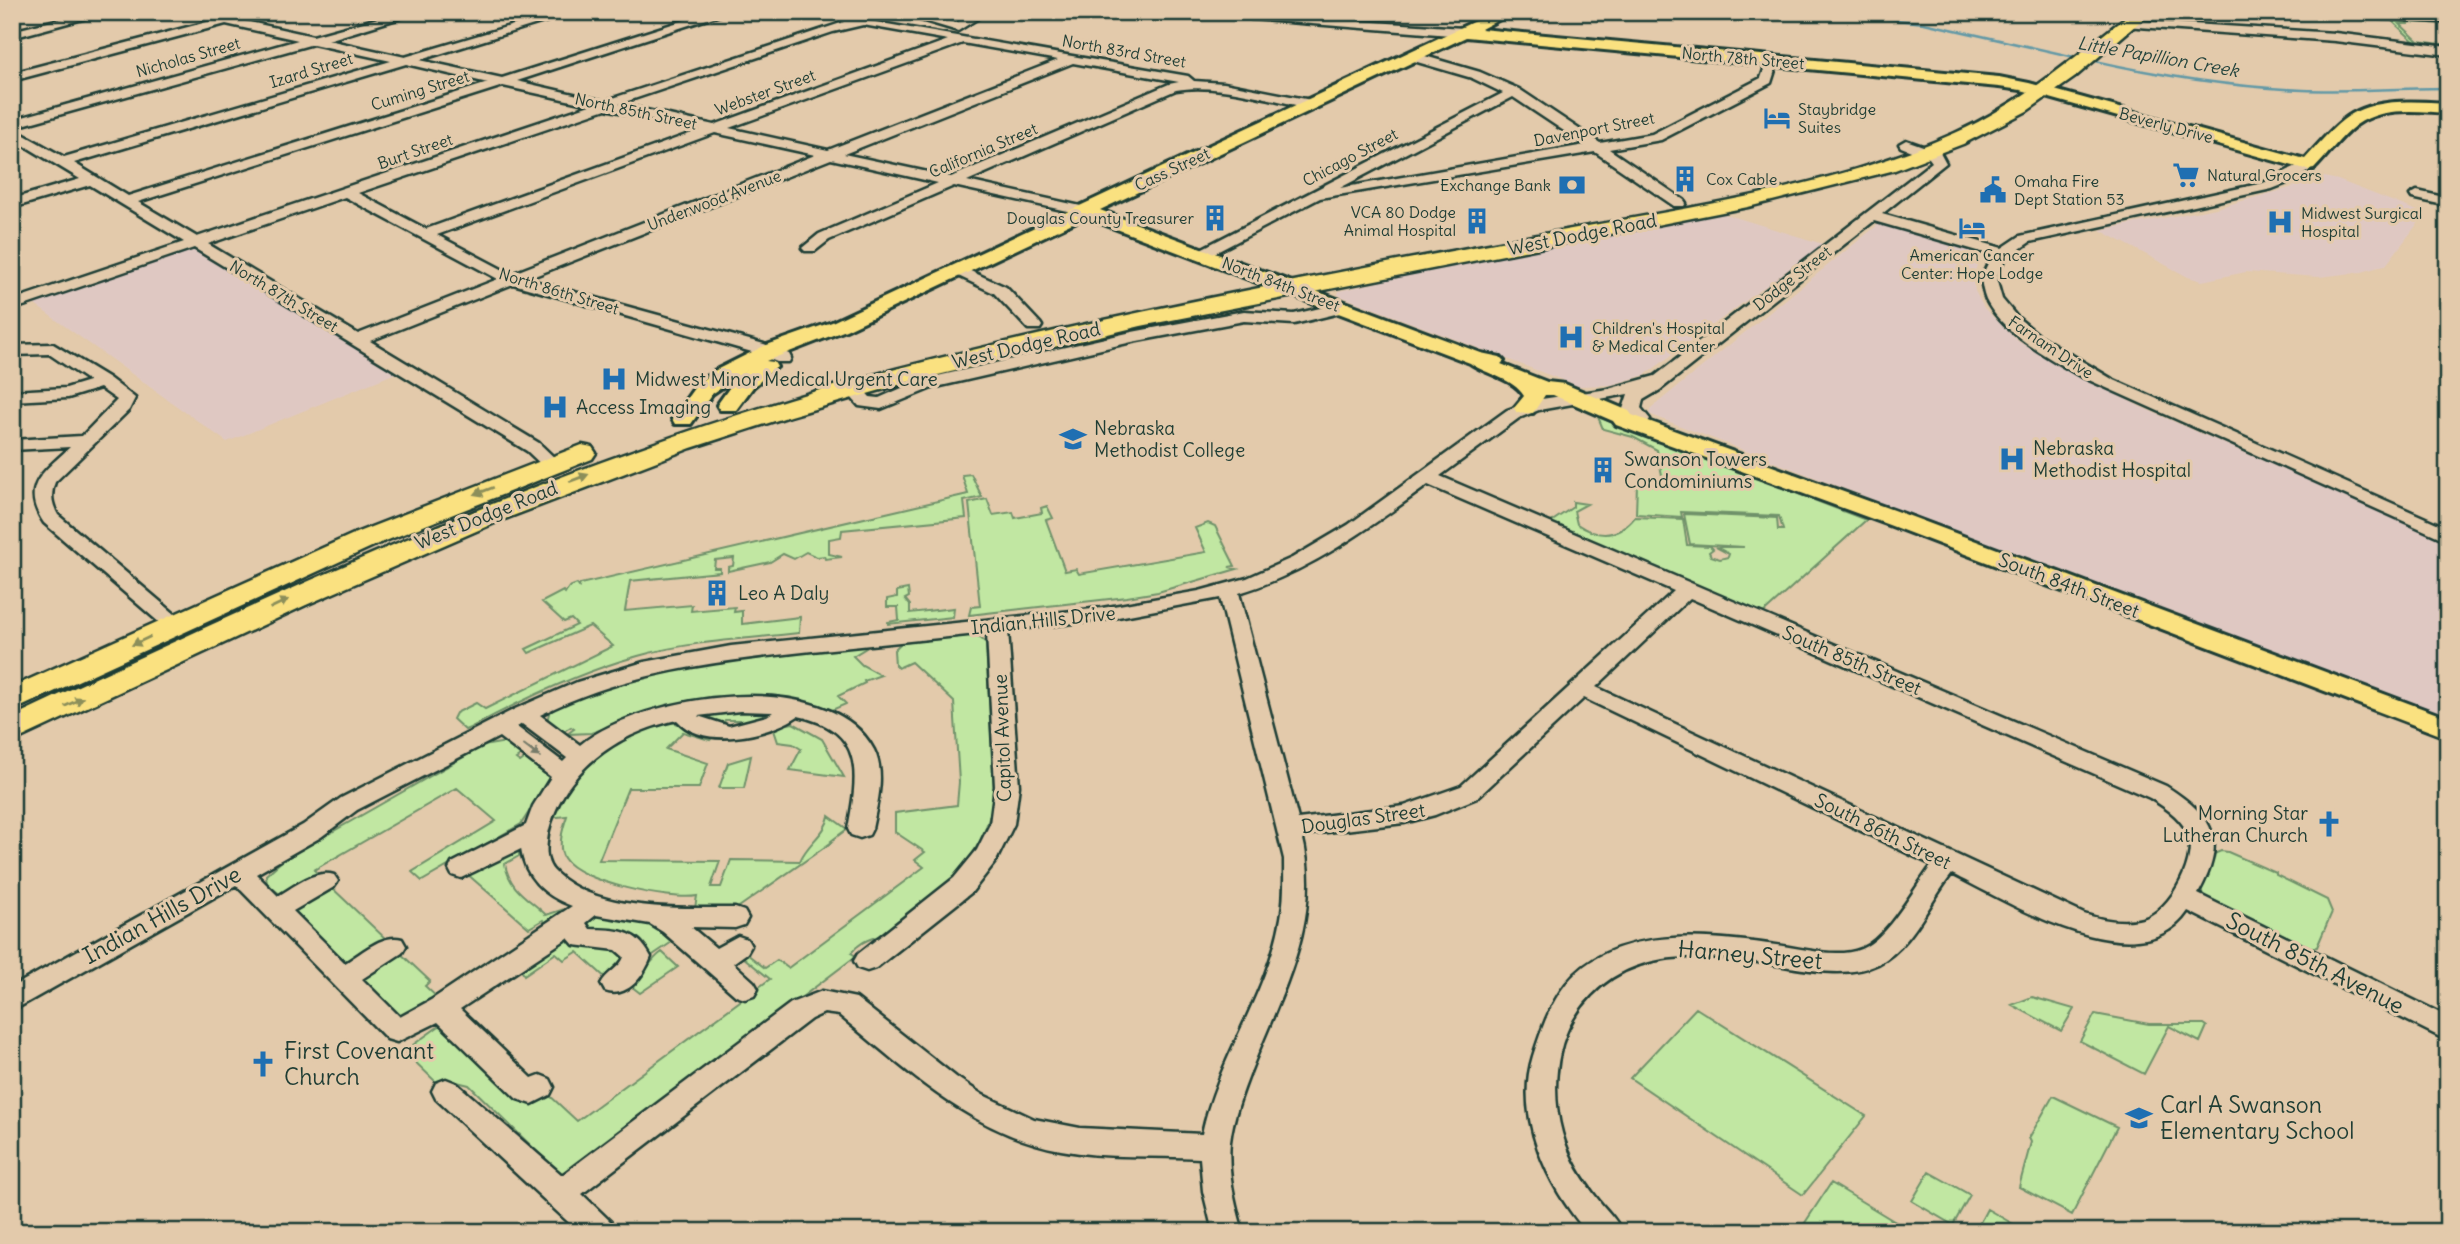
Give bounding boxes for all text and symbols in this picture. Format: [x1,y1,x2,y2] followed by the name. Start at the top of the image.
[1060,30,1188,72] street label: North 83rd Street
[2076,31,2242,82] water label: Little Papillion Creek
[134,32,243,81] street label: Nicholas Street
[1681,43,1806,73] street label: North 78th Street
[267,48,356,92] street label: Izard Street
[712,64,819,119] street label: Webster Street
[368,65,472,114] street label: Cuming Street
[573,88,700,134] street label: North 85th Street
[1798,99,1876,137] place label: Staybridge Suites
[1762,103,1792,133] hotel icon: Staybridge Suites
[2117,103,2215,147] street label: Beverly Drive
[1532,107,1657,151] street label: Davenport Street
[926,118,1041,182] street label: California Street
[1299,123,1402,190] street label: Chicago Street
[375,129,456,173] street label: Burt Street
[1131,143,1213,195] street label: Cass Street
[2171,160,2201,190] supermarket icon: Natural Grocers
[1670,164,1700,194] building icon: Cox Cable
[644,165,784,235] street label: Underwood Avenue
[2207,165,2322,185] place label: Natural Grocers
[1706,169,1777,189] place label: Cox Cable
[1557,170,1587,200] bank icon: Exchange Bank
[2014,171,2125,209] place label: Omaha Fire Dept Station 53
[1440,175,1551,195] place label: Exchange Bank
[1978,175,2008,205] public building icon: Omaha Fire Dept Station 53
[1344,202,1456,240] place label: VCA 80 Dodge Animal Hospital
[1200,203,1230,233] building icon: Douglas County Treasurer
[2301,203,2422,241] place label: Midwest Surgical Hospital
[1462,206,1492,236] building icon: VCA 80 Dodge Animal Hospital
[2265,207,2295,237] hospital icon: Midwest Surgical Hospital
[1007,208,1194,228] place label: Douglas County Treasurer
[1505,208,1659,260] street label: West Dodge Road
[1957,213,1987,243] hotel icon: American Cancer Center: Hope Lodge
[1749,241,1836,315] street label: Dodge Street
[1901,245,2043,283] place label: American Cancer Center: Hope Lodge
[1219,252,1343,316] street label: North 84th Street
[226,256,342,337] street label: North 87th Street
[497,263,622,319] street label: North 86th Street
[2005,311,2097,383] street label: Farnam Drive
[949,316,1103,374] street label: West Dodge Road
[1592,318,1725,356] place label: Children's Hospital & Medical Center
[1556,322,1586,352] hospital icon: Children's Hospital & Medical Center
[599,364,629,394] hospital icon: Midwest Minor Medical Urgent Care
[635,367,938,391] place label: Midwest Minor Medical Urgent Care
[540,392,570,422] hospital icon: Access Imaging
[576,395,711,419] place label: Access Imaging
[1094,416,1245,462] place label: Nebraska Methodist College
[1058,424,1088,454] school or university icon: Nebraska Methodist College
[2033,436,2191,482] place label: Nebraska Methodist Hospital
[1997,444,2027,474] hospital icon: Nebraska Methodist Hospital
[1624,447,1767,493] place label: Swanson Towers Condominiums
[1588,455,1618,485] building icon: Swanson Towers Condominiums
[569,472,590,483] one-way arrow
[411,475,561,555] street label: West Dodge Road
[473,485,494,496] one-way arrow
[1995,547,2143,623] street label: South 84th Street
[702,578,732,608] building icon: Leo A Daly
[738,581,829,605] place label: Leo A Daly
[269,598,289,610] one-way arrow
[969,600,1117,640] street label: Indian Hills Drive
[1779,620,1925,700] street label: South 85th Street
[131,635,151,646] one-way arrow
[988,674,1016,802] street label: Capitol Avenue
[64,696,84,708] one-way arrow
[523,744,542,758] one-way arrow
[1811,788,1955,874] street label: South 86th Street
[1300,797,1426,839] street label: Douglas Street
[2163,801,2308,847] place label: Morning Star Lutheran Church
[2314,809,2344,839] church icon: Morning Star Lutheran Church
[78,859,246,970] street label: Indian Hills Drive
[2221,905,2409,1020] street label: South 85th Avenue
[1677,934,1824,975] street label: Harney Street
[284,1036,434,1091] place label: First Covenant Church
[248,1049,278,1079] church icon: First Covenant Church
[2160,1090,2354,1145] place label: Carl A Swanson Elementary School
[2124,1103,2154,1133] school or university icon: Carl A Swanson Elementary School

